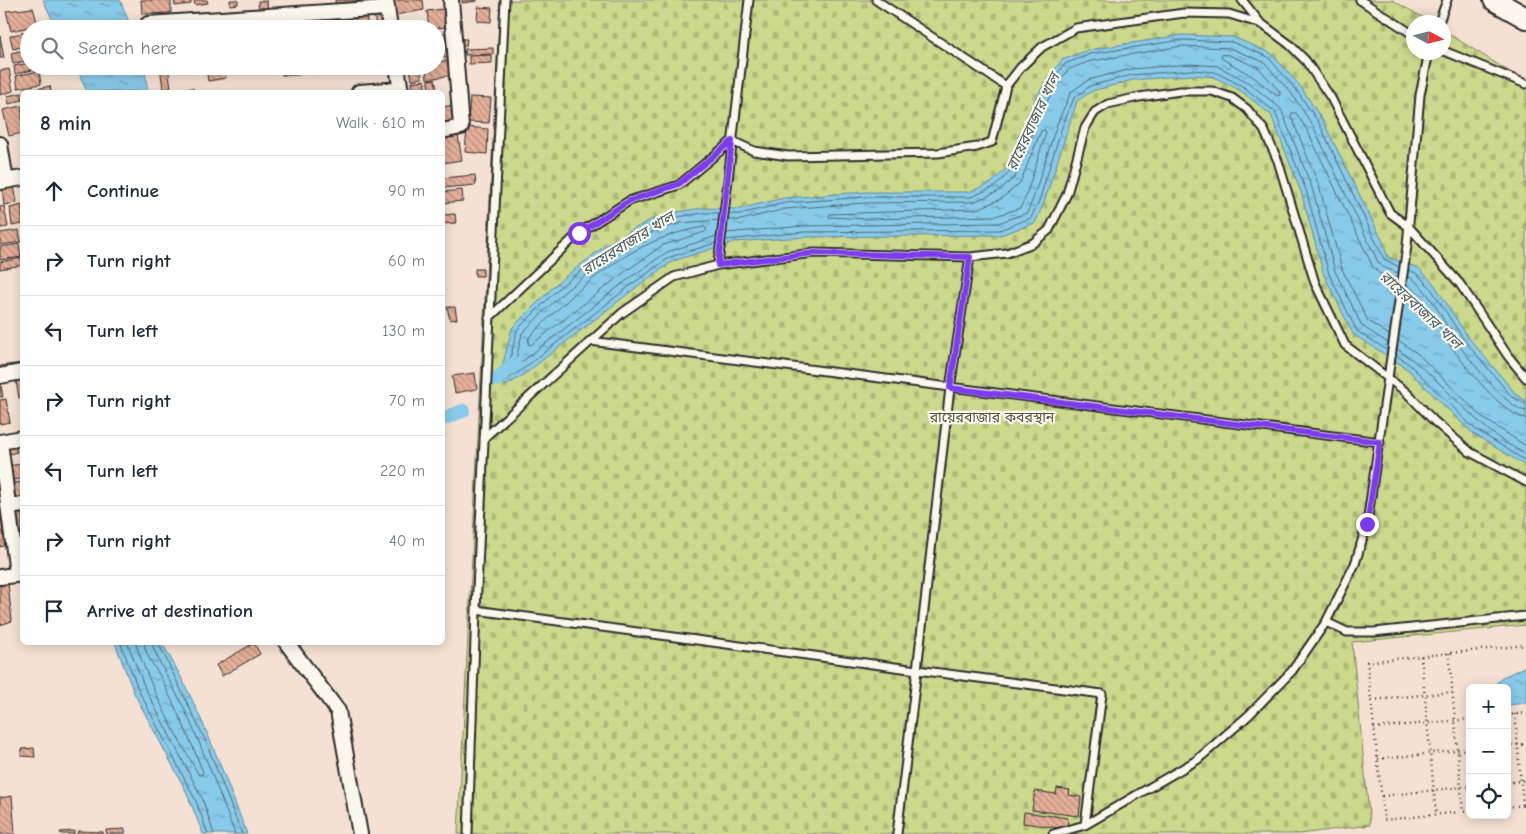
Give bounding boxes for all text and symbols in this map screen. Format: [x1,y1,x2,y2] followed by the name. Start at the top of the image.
[1406,15,1451,60] north arrow
[20,20,445,75] search box
[38,34,66,62] icon: search
[78,37,177,59] text: Search here
[1003,68,1065,174] water label: রায়েরবাজার খাল
[40,111,91,135] text: 8 min
[336,114,425,132] text: Walk · 610 m
[40,177,68,205] icon: ahead
[87,180,159,202] text: Continue
[388,182,425,200] text: 90 m
[579,206,680,279] water label: রায়েরবাজার খাল
[568,222,591,245] route start
[40,247,68,275] icon: right
[87,250,171,272] text: Turn right
[388,252,425,270] text: 60 m
[1376,267,1468,355] water label: রায়েরবাজার খাল
[40,317,68,345] icon: left
[87,320,158,342] text: Turn left
[382,322,425,340] text: 130 m
[40,387,68,415] icon: right
[87,390,171,412] text: Turn right
[389,392,425,410] text: 70 m
[929,409,1055,426] park label: রায়েরবাজার কবরস্থান
[40,457,68,485] icon: left
[87,460,158,482] text: Turn left
[380,462,425,480] text: 220 m
[1356,513,1379,536] route end
[40,527,68,555] icon: right
[87,530,171,552] text: Turn right
[389,532,425,550] text: 40 m
[40,597,68,625] icon: arrive
[87,600,253,622] text: Arrive at destination
[1466,684,1511,819] map controls
[1466,684,1511,729] button: +
[1466,729,1511,774] button: −
[1466,774,1511,819] button: locate

